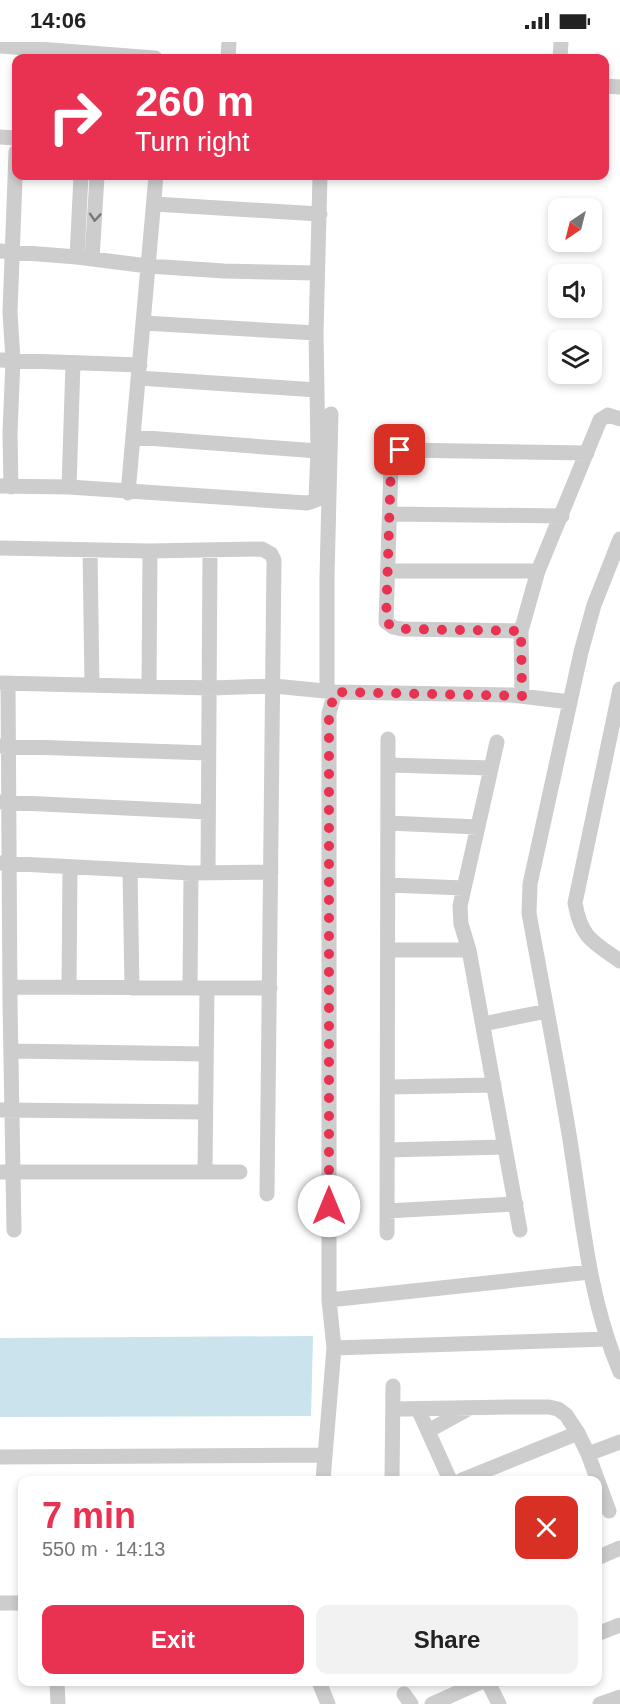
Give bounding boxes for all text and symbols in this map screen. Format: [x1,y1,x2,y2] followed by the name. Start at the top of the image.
[30,8,86,33] text: 14:06
[36,78,114,156] icon: right
[135,78,254,125] text: 260 m
[135,127,250,157] text: Turn right
[548,198,602,252] north arrow
[548,198,602,384] map controls
[88,213,101,222] one-way arrow
[548,264,602,318] button: sound
[548,330,602,384] button: layers
[374,424,425,475] pin
[383,433,416,466] icon: arrive
[297,1174,361,1238] position arrow
[42,1495,136,1536] text: 7 min
[515,1496,578,1559] button: close
[42,1538,165,1560] text: 550 m · 14:13
[42,1605,304,1674] button: Exit
[316,1605,578,1674] button: Share

